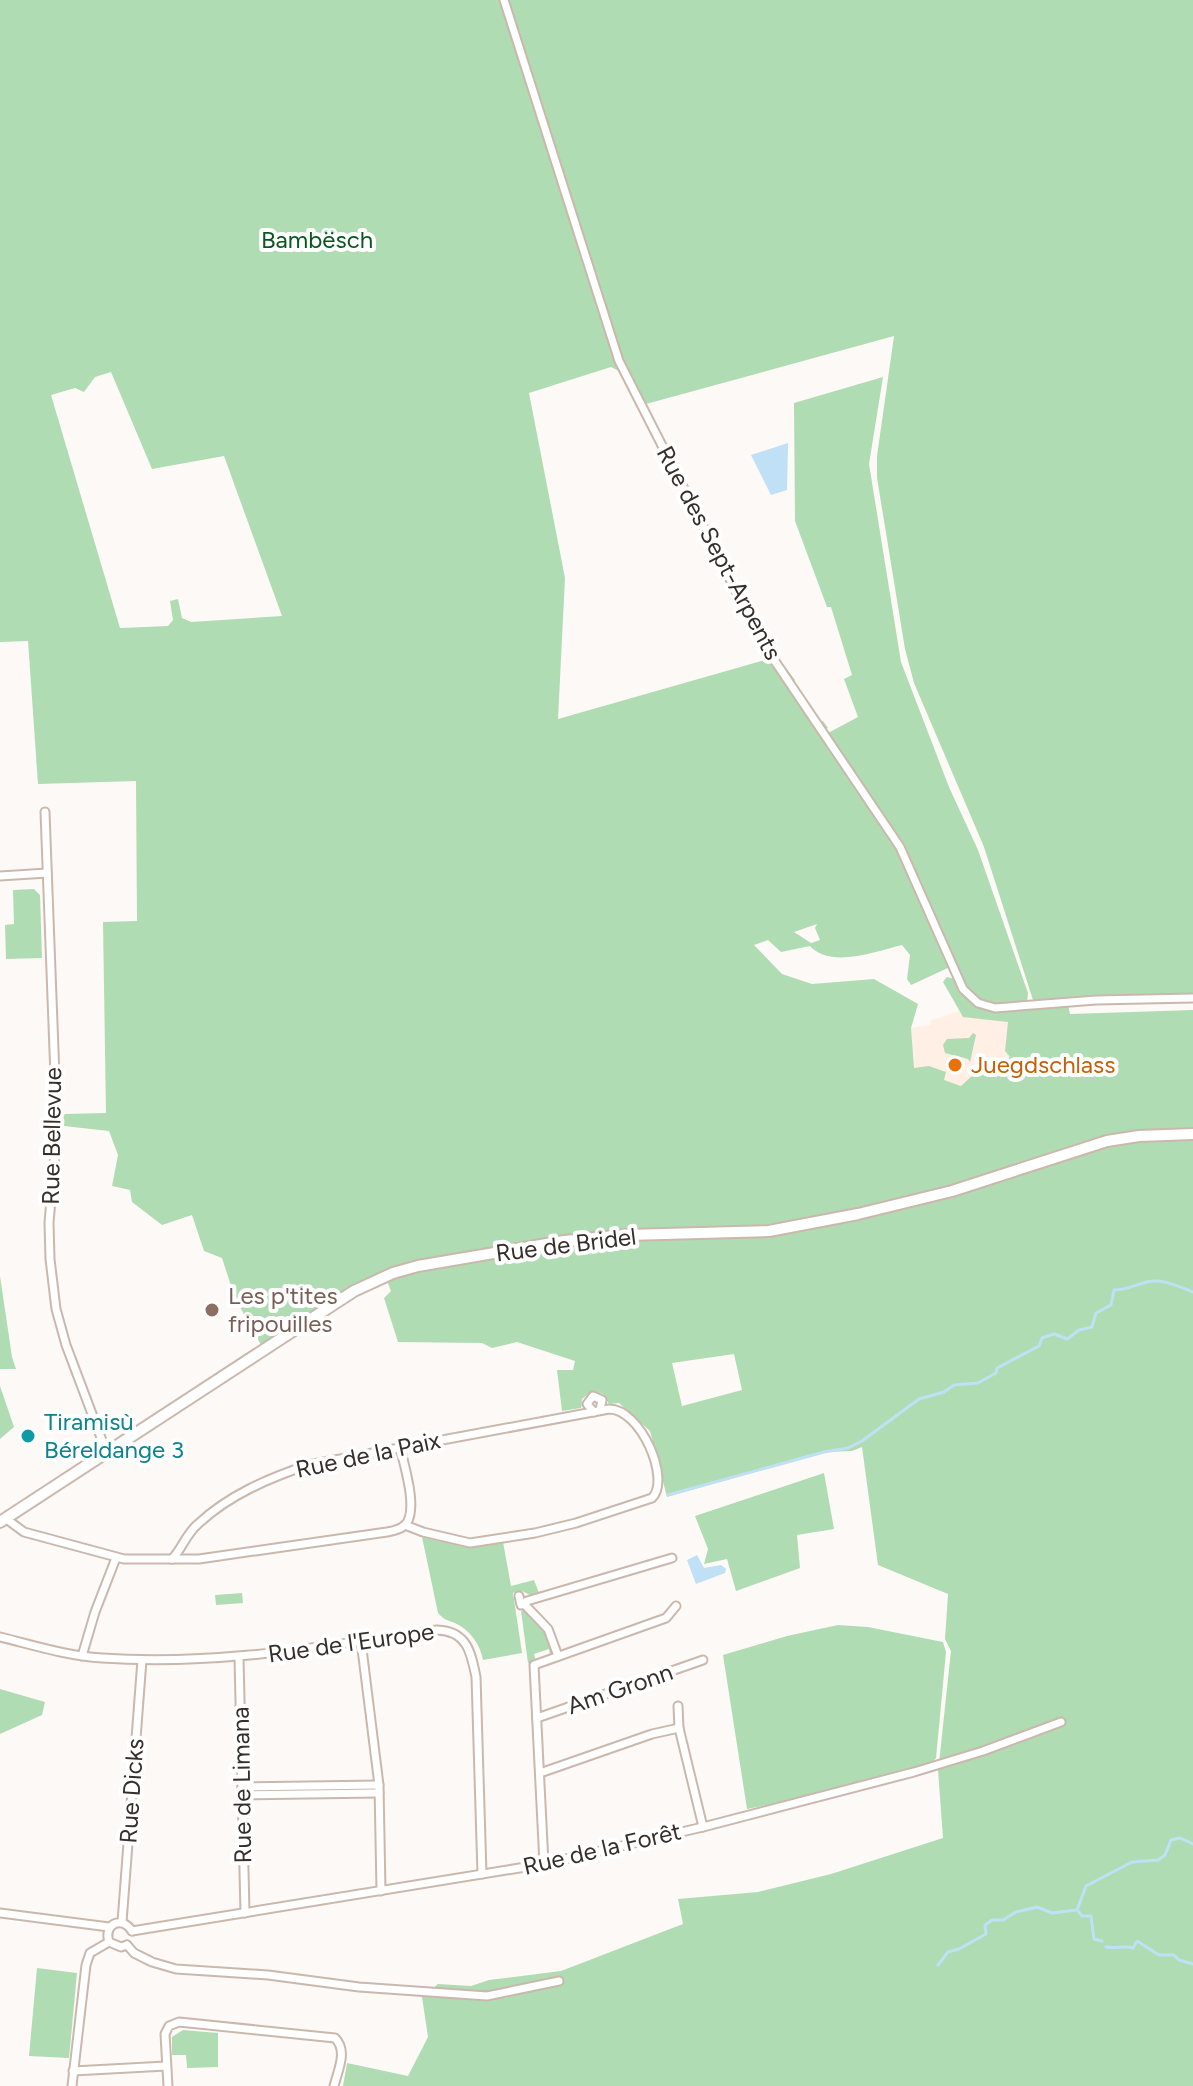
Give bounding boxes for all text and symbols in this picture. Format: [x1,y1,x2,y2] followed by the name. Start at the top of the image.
[261,225,373,254] park label: Bambësch
[651,441,788,665] street label: Rue des Sept-Arpents
[971,1050,1115,1079] place label: Juegdschlass
[946,1056,964,1074] marker: Juegdschlass
[36,1067,67,1205] street label: Rue Bellevue
[494,1221,638,1268] street label: Rue de Bridel
[228,1281,338,1338] place label: Les p'tites fripouilles
[203,1301,221,1319] marker: Les p'tites fripouilles
[44,1407,184,1464] place label: Tiramisù Béreldange 3
[293,1425,443,1484] street label: Rue de la Paix
[19,1427,37,1445] marker: Tiramisù Béreldange 3
[266,1616,436,1669] street label: Rue de l'Europe
[563,1657,676,1720] street label: Am Gronn
[226,1706,257,1864] street label: Rue de Limana
[113,1737,150,1845] street label: Rue Dicks
[520,1816,684,1881] street label: Rue de la Forêt

